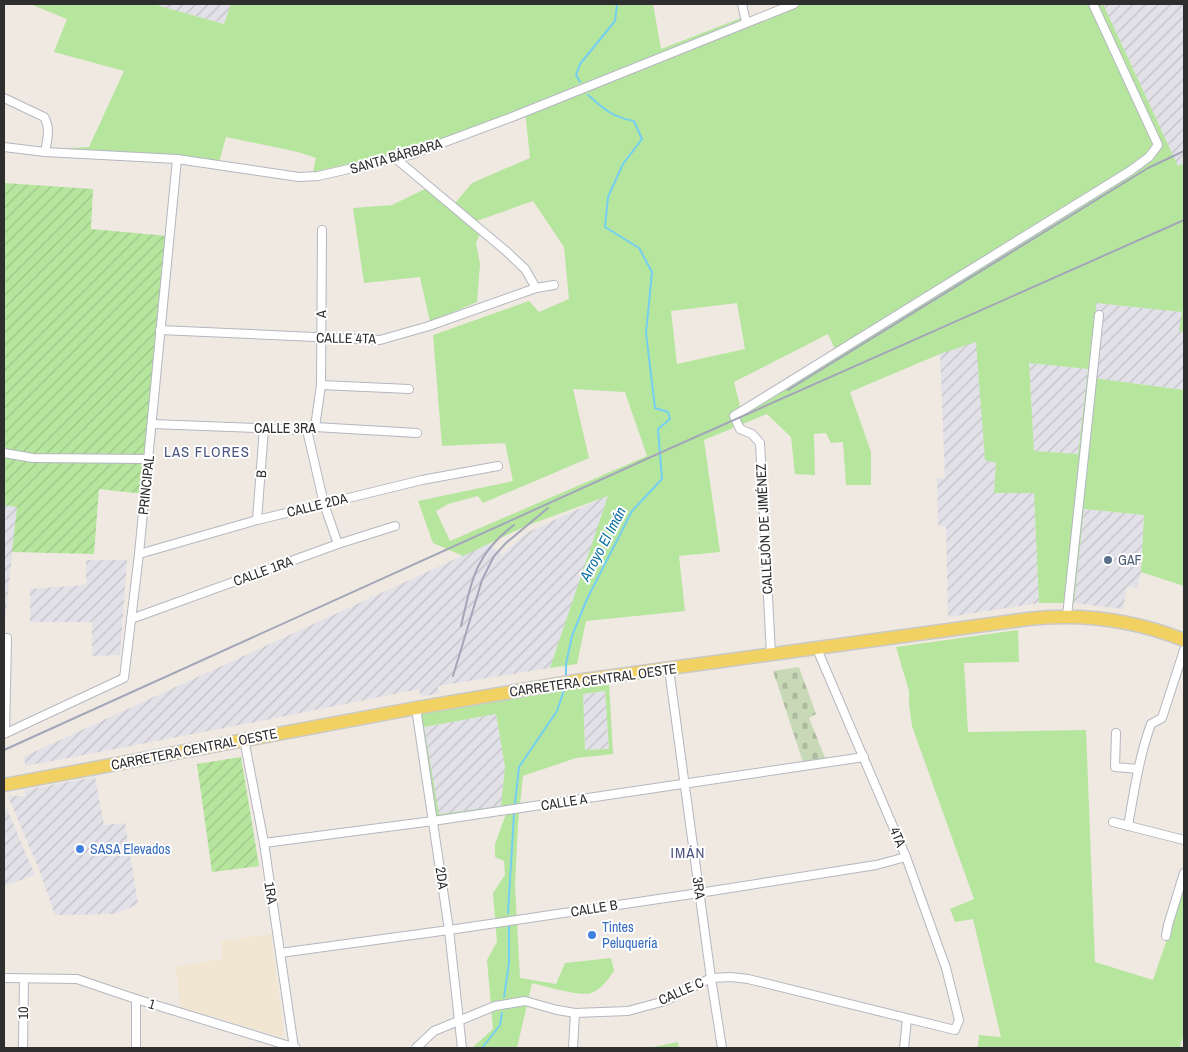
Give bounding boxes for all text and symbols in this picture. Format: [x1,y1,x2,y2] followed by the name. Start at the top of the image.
[348,134,444,178] street label: SANTA BÁRBARA
[312,310,330,319] street label: A
[316,328,376,348] street label: CALLE 4TA
[254,419,316,437] street label: CALLE 3RA
[164,441,250,462] district label: LAS FLORES
[134,454,158,516] street label: PRINCIPAL
[752,463,776,595] street label: CALLEJÓN DE JIMÉNEZ
[252,469,270,479] street label: B
[285,489,350,521] street label: CALLE 2DA
[574,503,631,585] water label: Arroyo El Imán
[1118,551,1142,569] place label: GAF
[231,552,295,590] street label: CALLE 1RA
[1102,554,1114,566] marker: GAF
[508,659,678,701] street label: CARRETERA CENTRAL OESTE
[110,724,278,774] street label: CARRETERA CENTRAL OESTE
[540,789,589,815] street label: CALLE A
[886,824,910,850] street label: 4TA
[90,840,171,858] place label: SASA Elevados
[671,842,705,863] district label: IMÁN
[74,843,86,855] marker: SASA Elevados
[432,866,453,891] street label: 2DA
[689,876,710,901] street label: 3RA
[260,881,282,906] street label: 1RA
[569,895,619,921] street label: CALLE B
[602,918,658,952] place label: Tintes Peluquería
[586,929,598,941] marker: Tintes Peluquería
[655,973,707,1009] street label: CALLE C
[146,994,158,1014] street label: 1
[14,1006,32,1020] street label: 10

